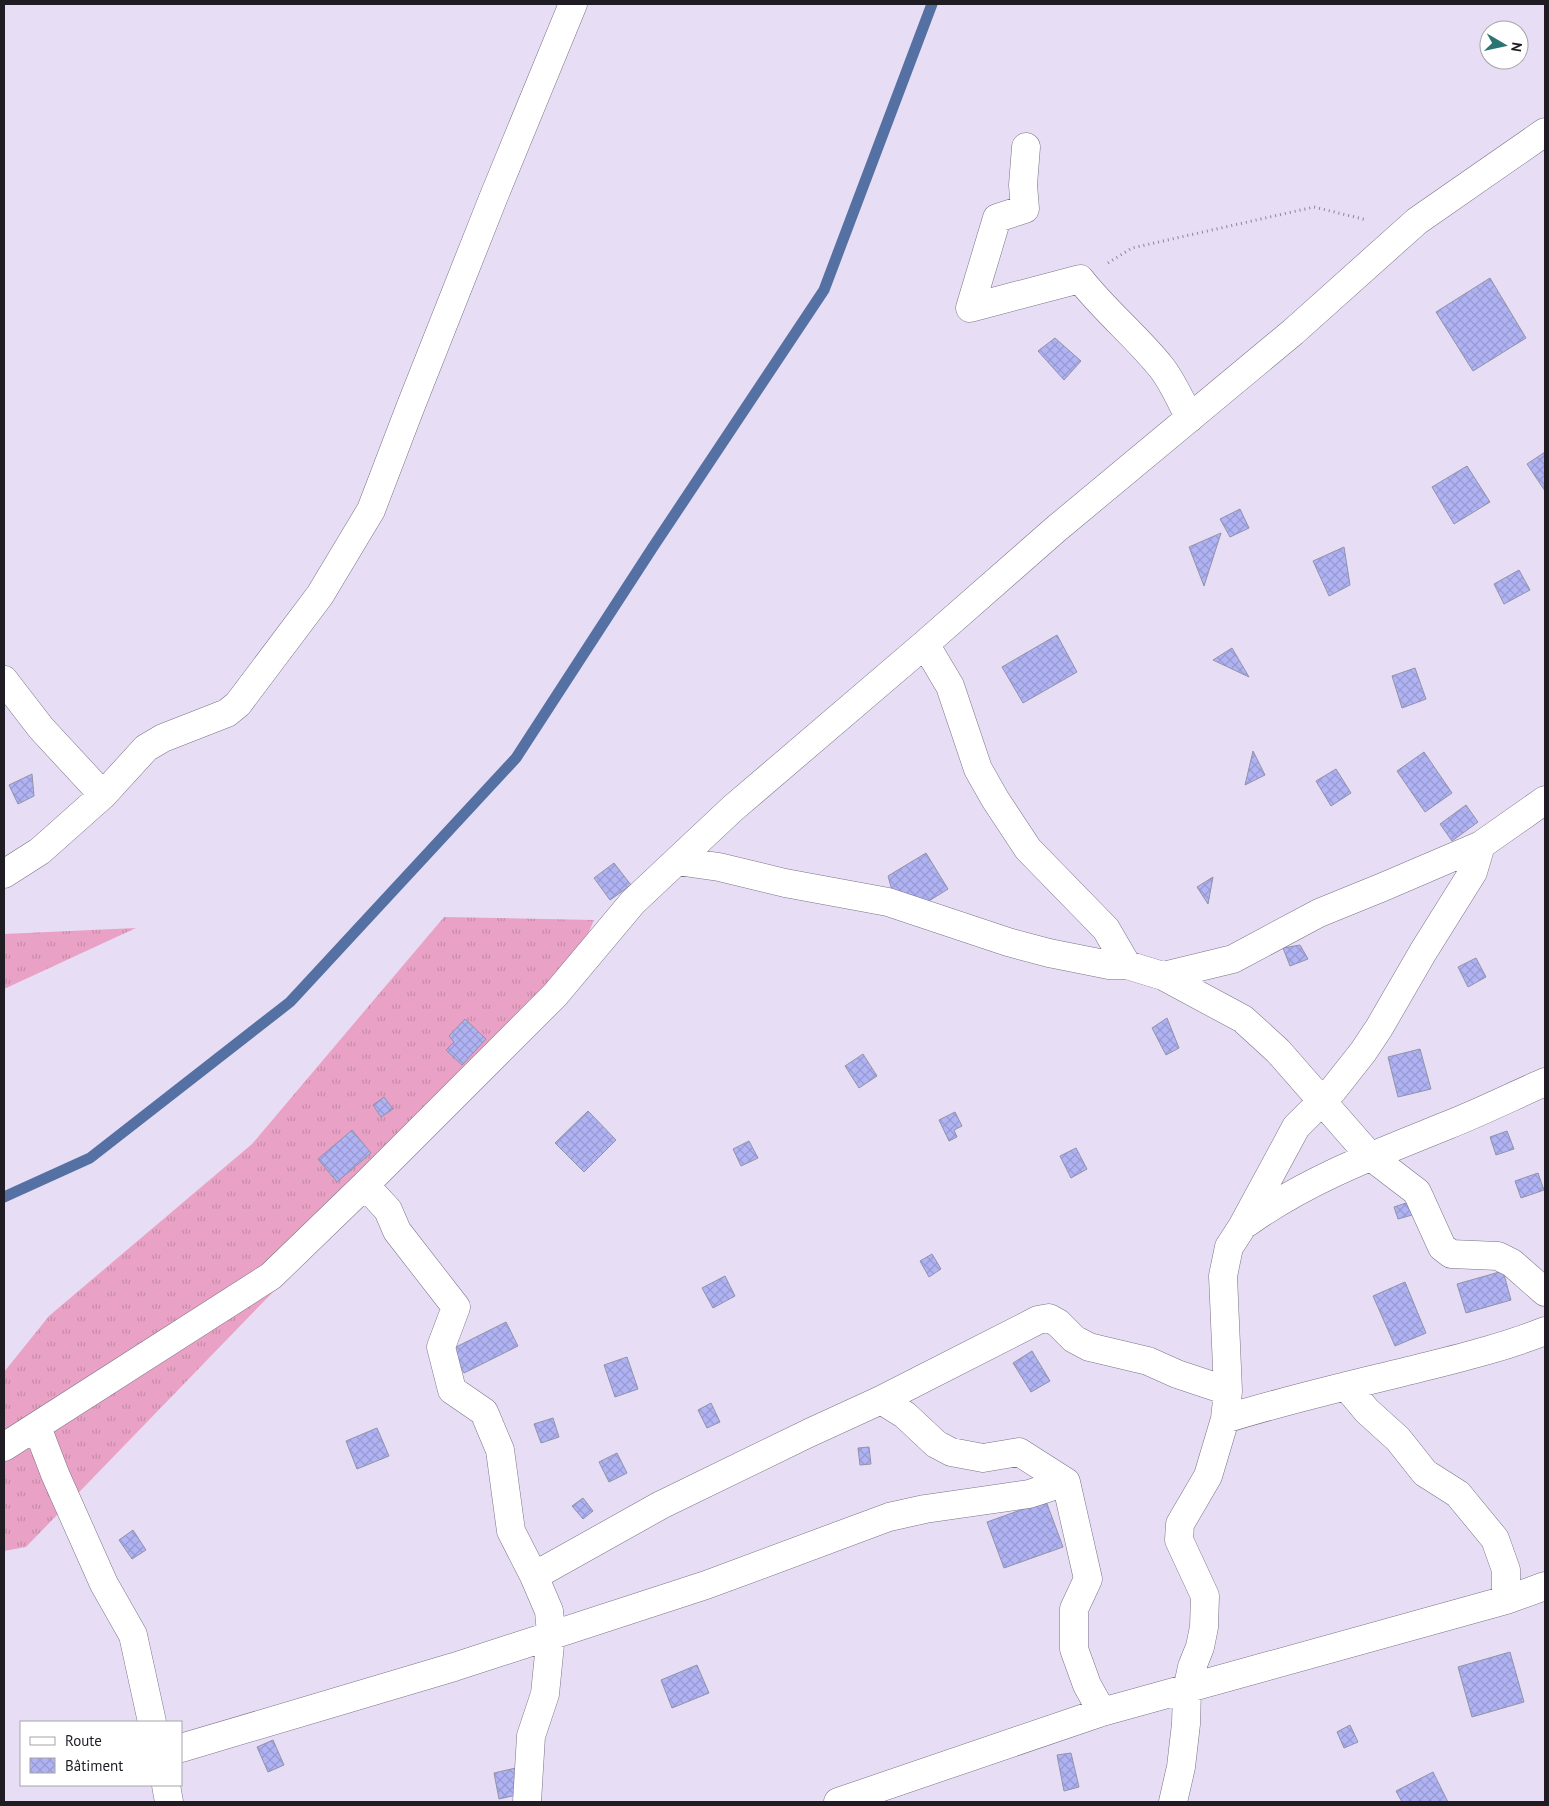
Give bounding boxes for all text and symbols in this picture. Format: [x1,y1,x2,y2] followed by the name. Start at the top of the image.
[1479,20,1529,70] north arrow
[1507,41,1526,53] text: N
[20,1721,182,1786] legend
[65,1731,102,1750] text: Route
[65,1756,123,1775] text: Bâtiment

